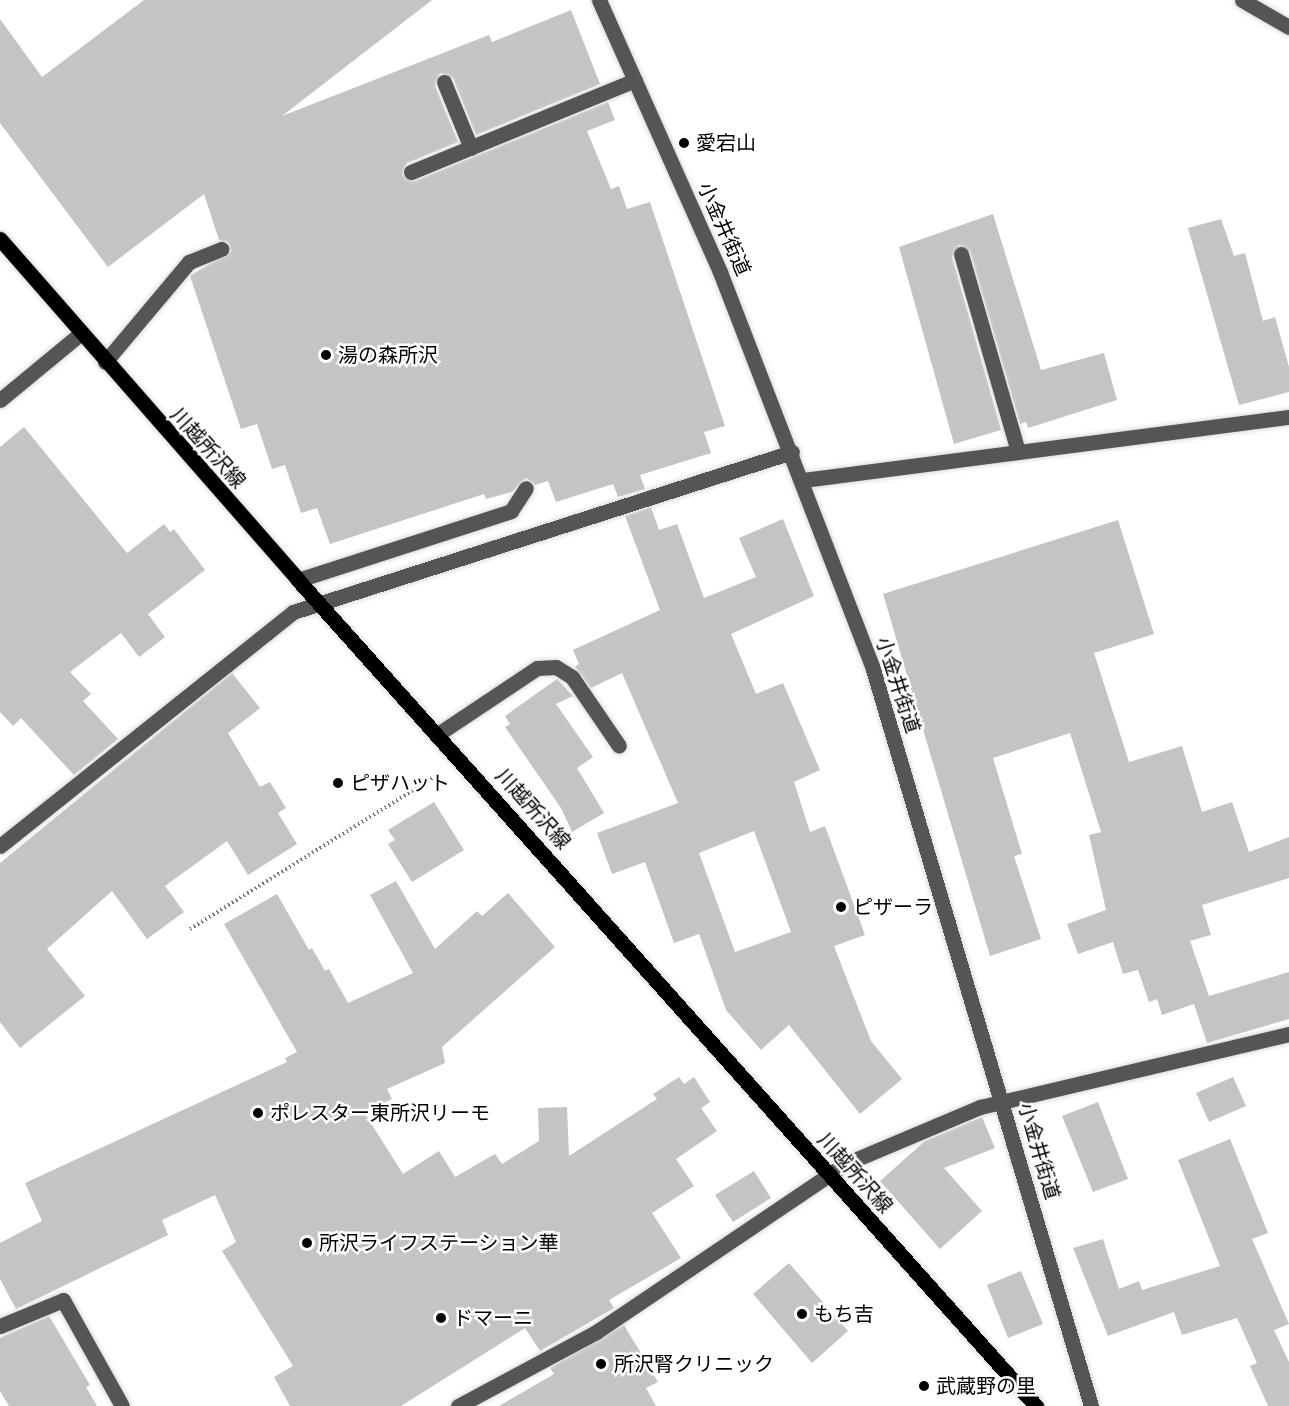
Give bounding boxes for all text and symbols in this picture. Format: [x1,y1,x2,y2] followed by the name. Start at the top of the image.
[696,131,756,155] place label: 愛宕山
[677,136,691,150] marker: 愛宕山
[693,178,755,280] street label: 小金井街道
[338,343,438,367] place label: 湯の森所沢
[319,348,333,362] marker: 湯の森所沢
[166,403,250,493] street label: 川越所沢線
[871,634,925,736] street label: 小金井街道
[491,764,575,854] street label: 川越所沢線
[350,771,450,795] place label: ピザハット
[331,776,345,790] marker: ピザハット
[853,895,933,919] place label: ピザーラ
[834,900,848,914] marker: ピザーラ
[1014,1100,1064,1202] street label: 小金井街道
[270,1101,490,1125] place label: ポレスター東所沢リーモ
[251,1106,265,1120] marker: ポレスター東所沢リーモ
[813,1128,897,1218] street label: 川越所沢線
[319,1231,559,1255] place label: 所沢ライフステーション華
[300,1236,314,1250] marker: 所沢ライフステーション華
[814,1302,874,1326] place label: もち吉
[453,1306,533,1330] place label: ドマーニ
[795,1307,809,1321] marker: もち吉
[434,1311,448,1325] marker: ドマーニ
[614,1352,774,1376] place label: 所沢腎クリニック
[592,1355,610,1373] marker: 所沢腎クリニック
[936,1374,1036,1398] place label: 武蔵野の里
[917,1379,931,1393] marker: 武蔵野の里

